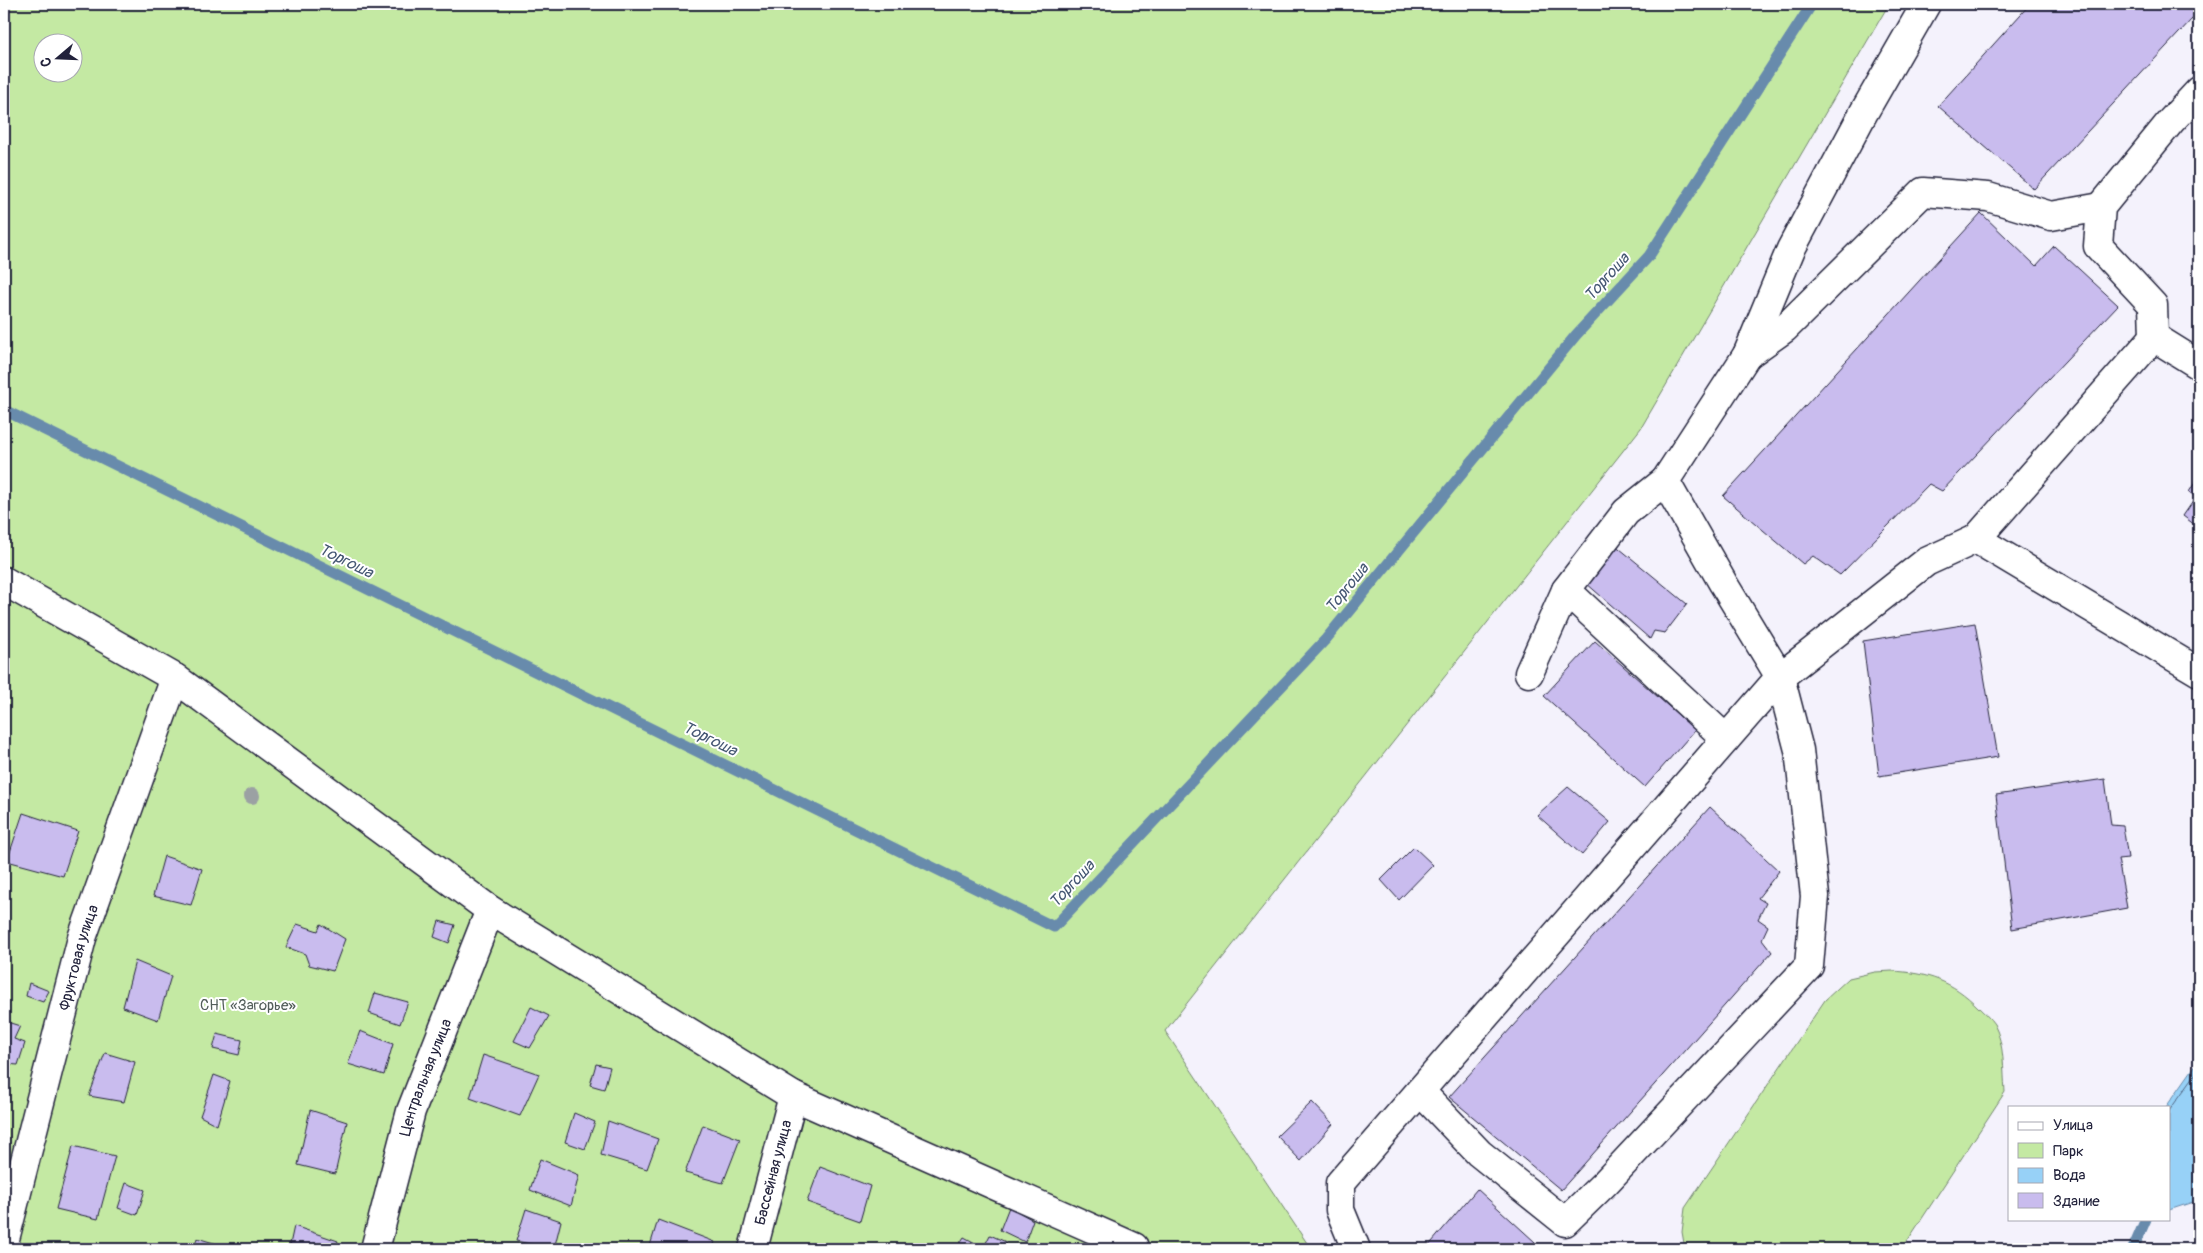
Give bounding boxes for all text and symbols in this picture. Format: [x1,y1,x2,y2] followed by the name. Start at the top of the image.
[32,32,82,82] north arrow
[37,55,56,69] text: С
[1580,248,1635,305] water label: Торгоша
[316,539,378,583] water label: Торгоша
[1321,558,1374,617] water label: Торгоша
[680,717,742,761] water label: Торгоша
[1045,855,1100,912] water label: Торгоша
[54,902,103,1012] street label: Фруктовая улица
[200,996,296,1015] park label: СНТ «Загорье»
[395,1016,456,1138] street label: Центральная улица
[2008,1106,2170,1220] legend
[2053,1116,2093,1135] text: Улица
[750,1118,796,1227] street label: Бассейная улица
[2053,1142,2084,1161] text: Парк
[2053,1166,2086,1185] text: Вода
[2053,1192,2100,1211] text: Здание

